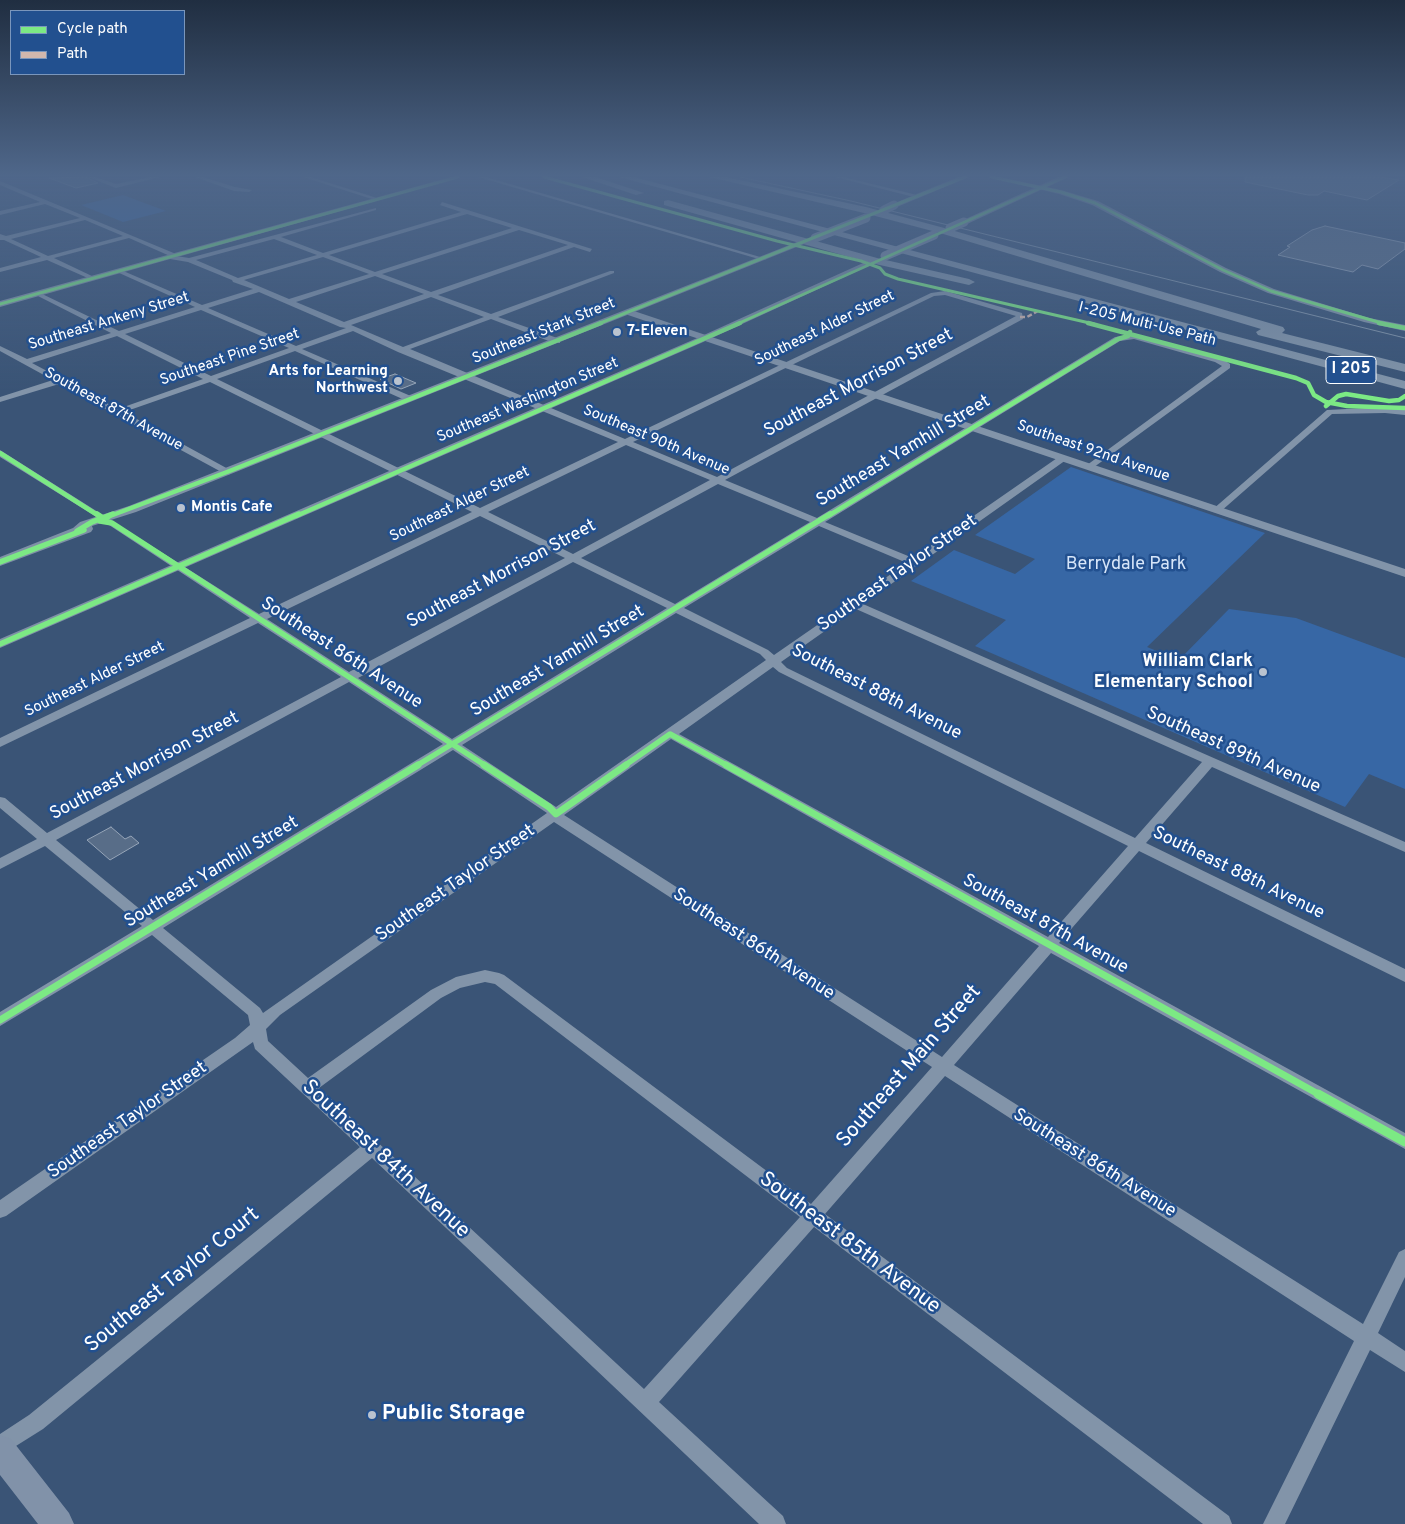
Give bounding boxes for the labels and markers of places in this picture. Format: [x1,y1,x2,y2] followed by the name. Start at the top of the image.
[627,323,688,341] place label: 7-Eleven
[611,326,623,338] marker: 7-Eleven
[269,363,388,398] place label: Arts for Learning Northwest
[392,375,404,387] marker: Arts for Learning Northwest
[191,499,273,517] place label: Montis Cafe
[175,502,187,514] marker: Montis Cafe
[1094,651,1253,694] place label: William Clark Elementary School
[1257,666,1269,678] marker: William Clark Elementary School
[382,1402,525,1428] place label: Public Storage
[366,1409,378,1421] marker: Public Storage

